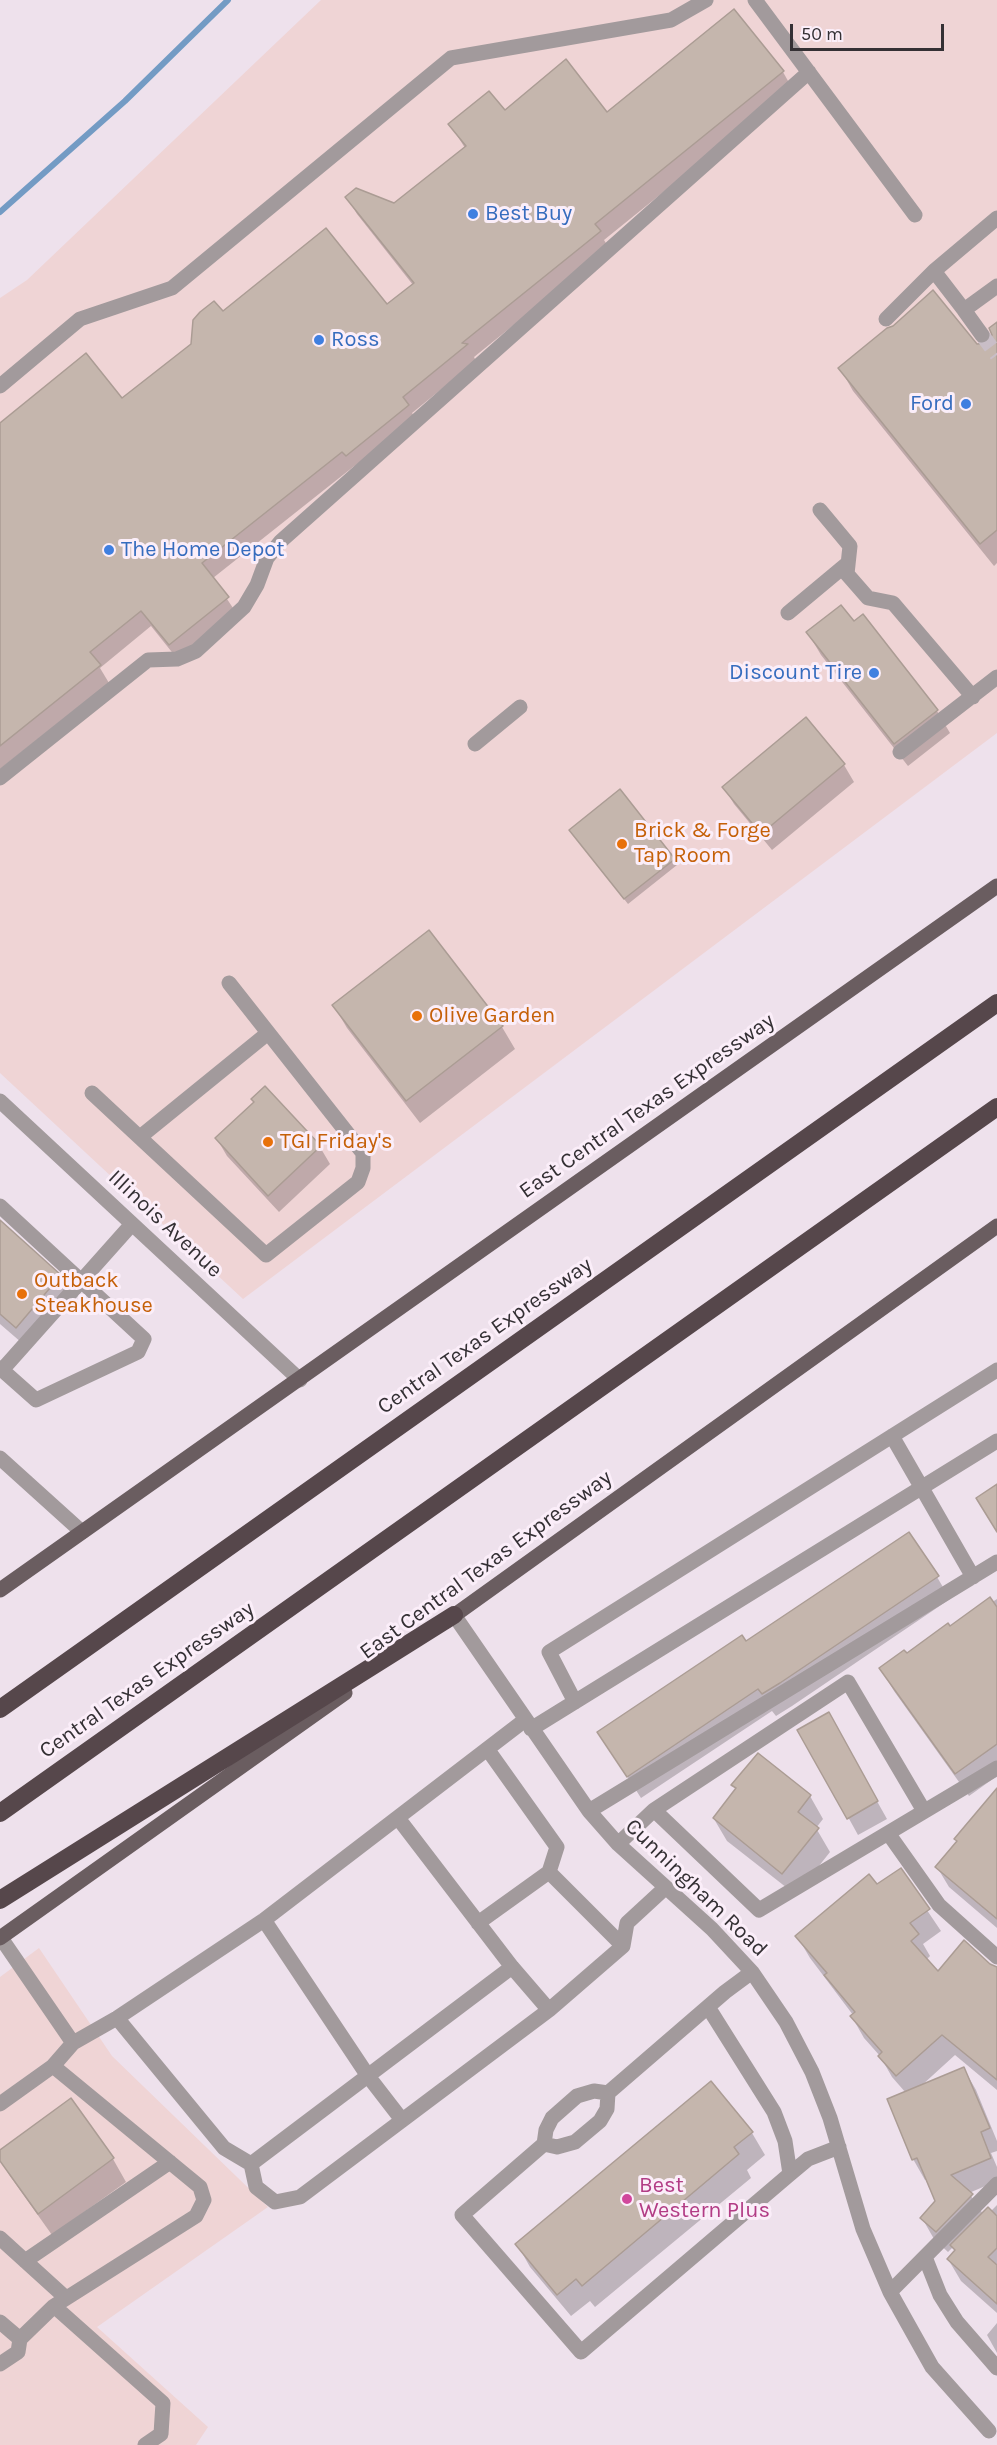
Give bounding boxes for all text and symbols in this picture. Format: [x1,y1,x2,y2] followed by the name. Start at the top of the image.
[793,12,948,50] scale bar
[801,23,843,45] text: 50 m
[485,201,572,227] place label: Best Buy
[466,207,480,221] marker: Best Buy
[331,327,380,353] place label: Ross
[312,333,326,347] marker: Ross
[910,391,954,417] place label: Ford
[959,397,973,411] marker: Ford
[121,537,285,563] place label: The Home Depot
[102,543,116,557] marker: The Home Depot
[729,660,862,686] place label: Discount Tire
[867,666,881,680] marker: Discount Tire
[634,818,771,870] place label: Brick & Forge Tap Room
[615,837,629,851] marker: Brick & Forge Tap Room
[429,1003,555,1029] place label: Olive Garden
[514,1008,780,1204] street label: East Central Texas Expressway
[410,1009,424,1023] marker: Olive Garden
[280,1129,393,1155] place label: TGI Friday's
[261,1135,275,1149] marker: TGI Friday's
[103,1165,227,1283] street label: Illinois Avenue
[373,1252,597,1420] street label: Central Texas Expressway
[34,1268,153,1320] place label: Outback Steakhouse
[15,1287,29,1301] marker: Outback Steakhouse
[355,1465,617,1665] street label: East Central Texas Expressway
[35,1596,259,1764] street label: Central Texas Expressway
[619,1813,773,1963] street label: Cunningham Road
[639,2173,770,2224] place label: Best Western Plus
[620,2192,634,2206] marker: Best Western Plus

